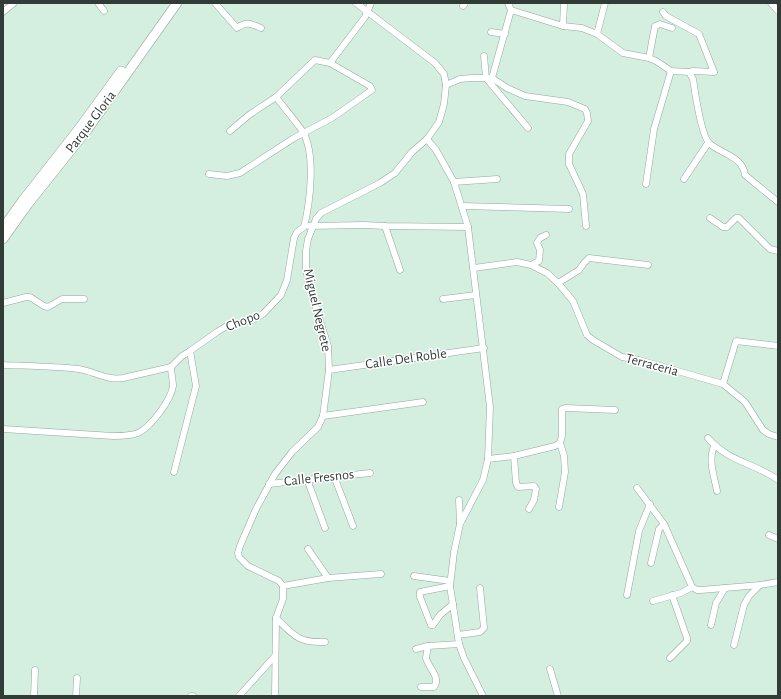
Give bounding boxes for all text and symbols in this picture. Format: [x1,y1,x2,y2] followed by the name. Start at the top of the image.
[63,88,119,156] street label: Parque Gloria
[301,267,333,353] street label: Miguel Negrete
[224,308,262,334] street label: Chopo
[364,346,448,372] street label: Calle Del Roble
[624,351,680,379] street label: Terraceria
[283,467,355,489] street label: Calle Fresnos

